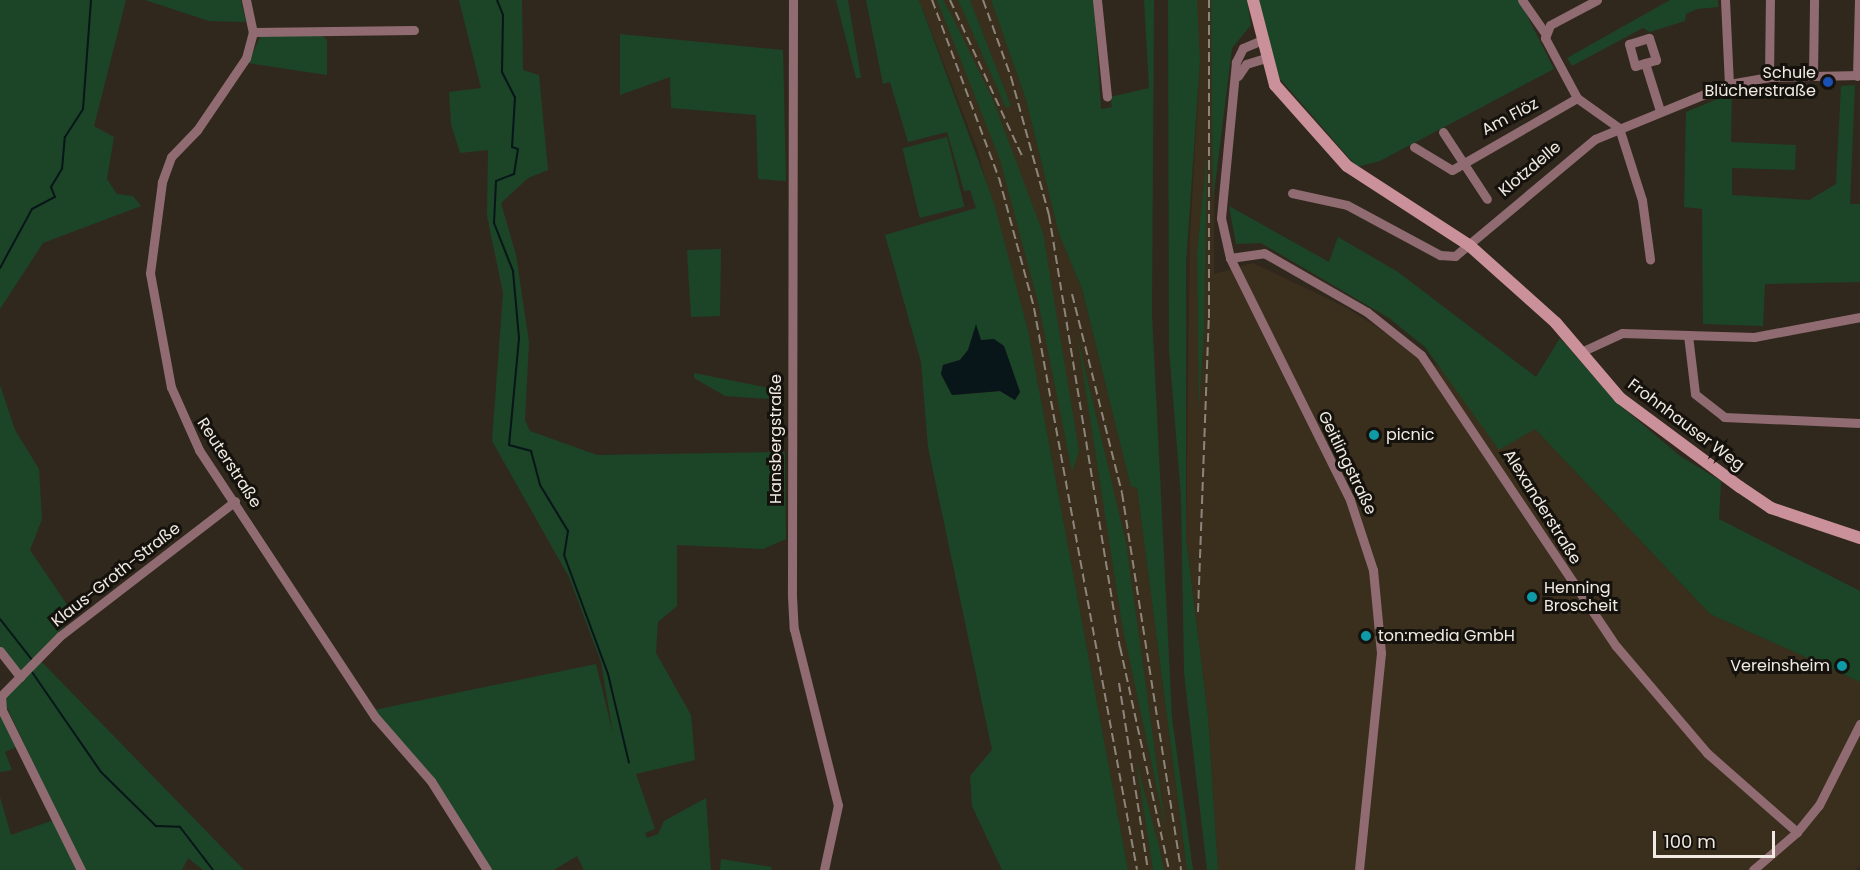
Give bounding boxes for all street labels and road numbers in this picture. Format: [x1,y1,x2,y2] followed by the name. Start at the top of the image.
[1479,94,1541,140] street label: Am Flöz
[1495,137,1565,201] street label: Klotzdelle
[766,374,786,504] street label: Hansbergstraße
[1624,375,1748,475] street label: Frohnhauser Weg
[1314,408,1380,518] street label: Geitlingstraße
[193,414,265,512] street label: Reuterstraße
[1499,446,1585,568] street label: Alexanderstraße
[48,519,184,631] street label: Klaus-Groth-Straße

